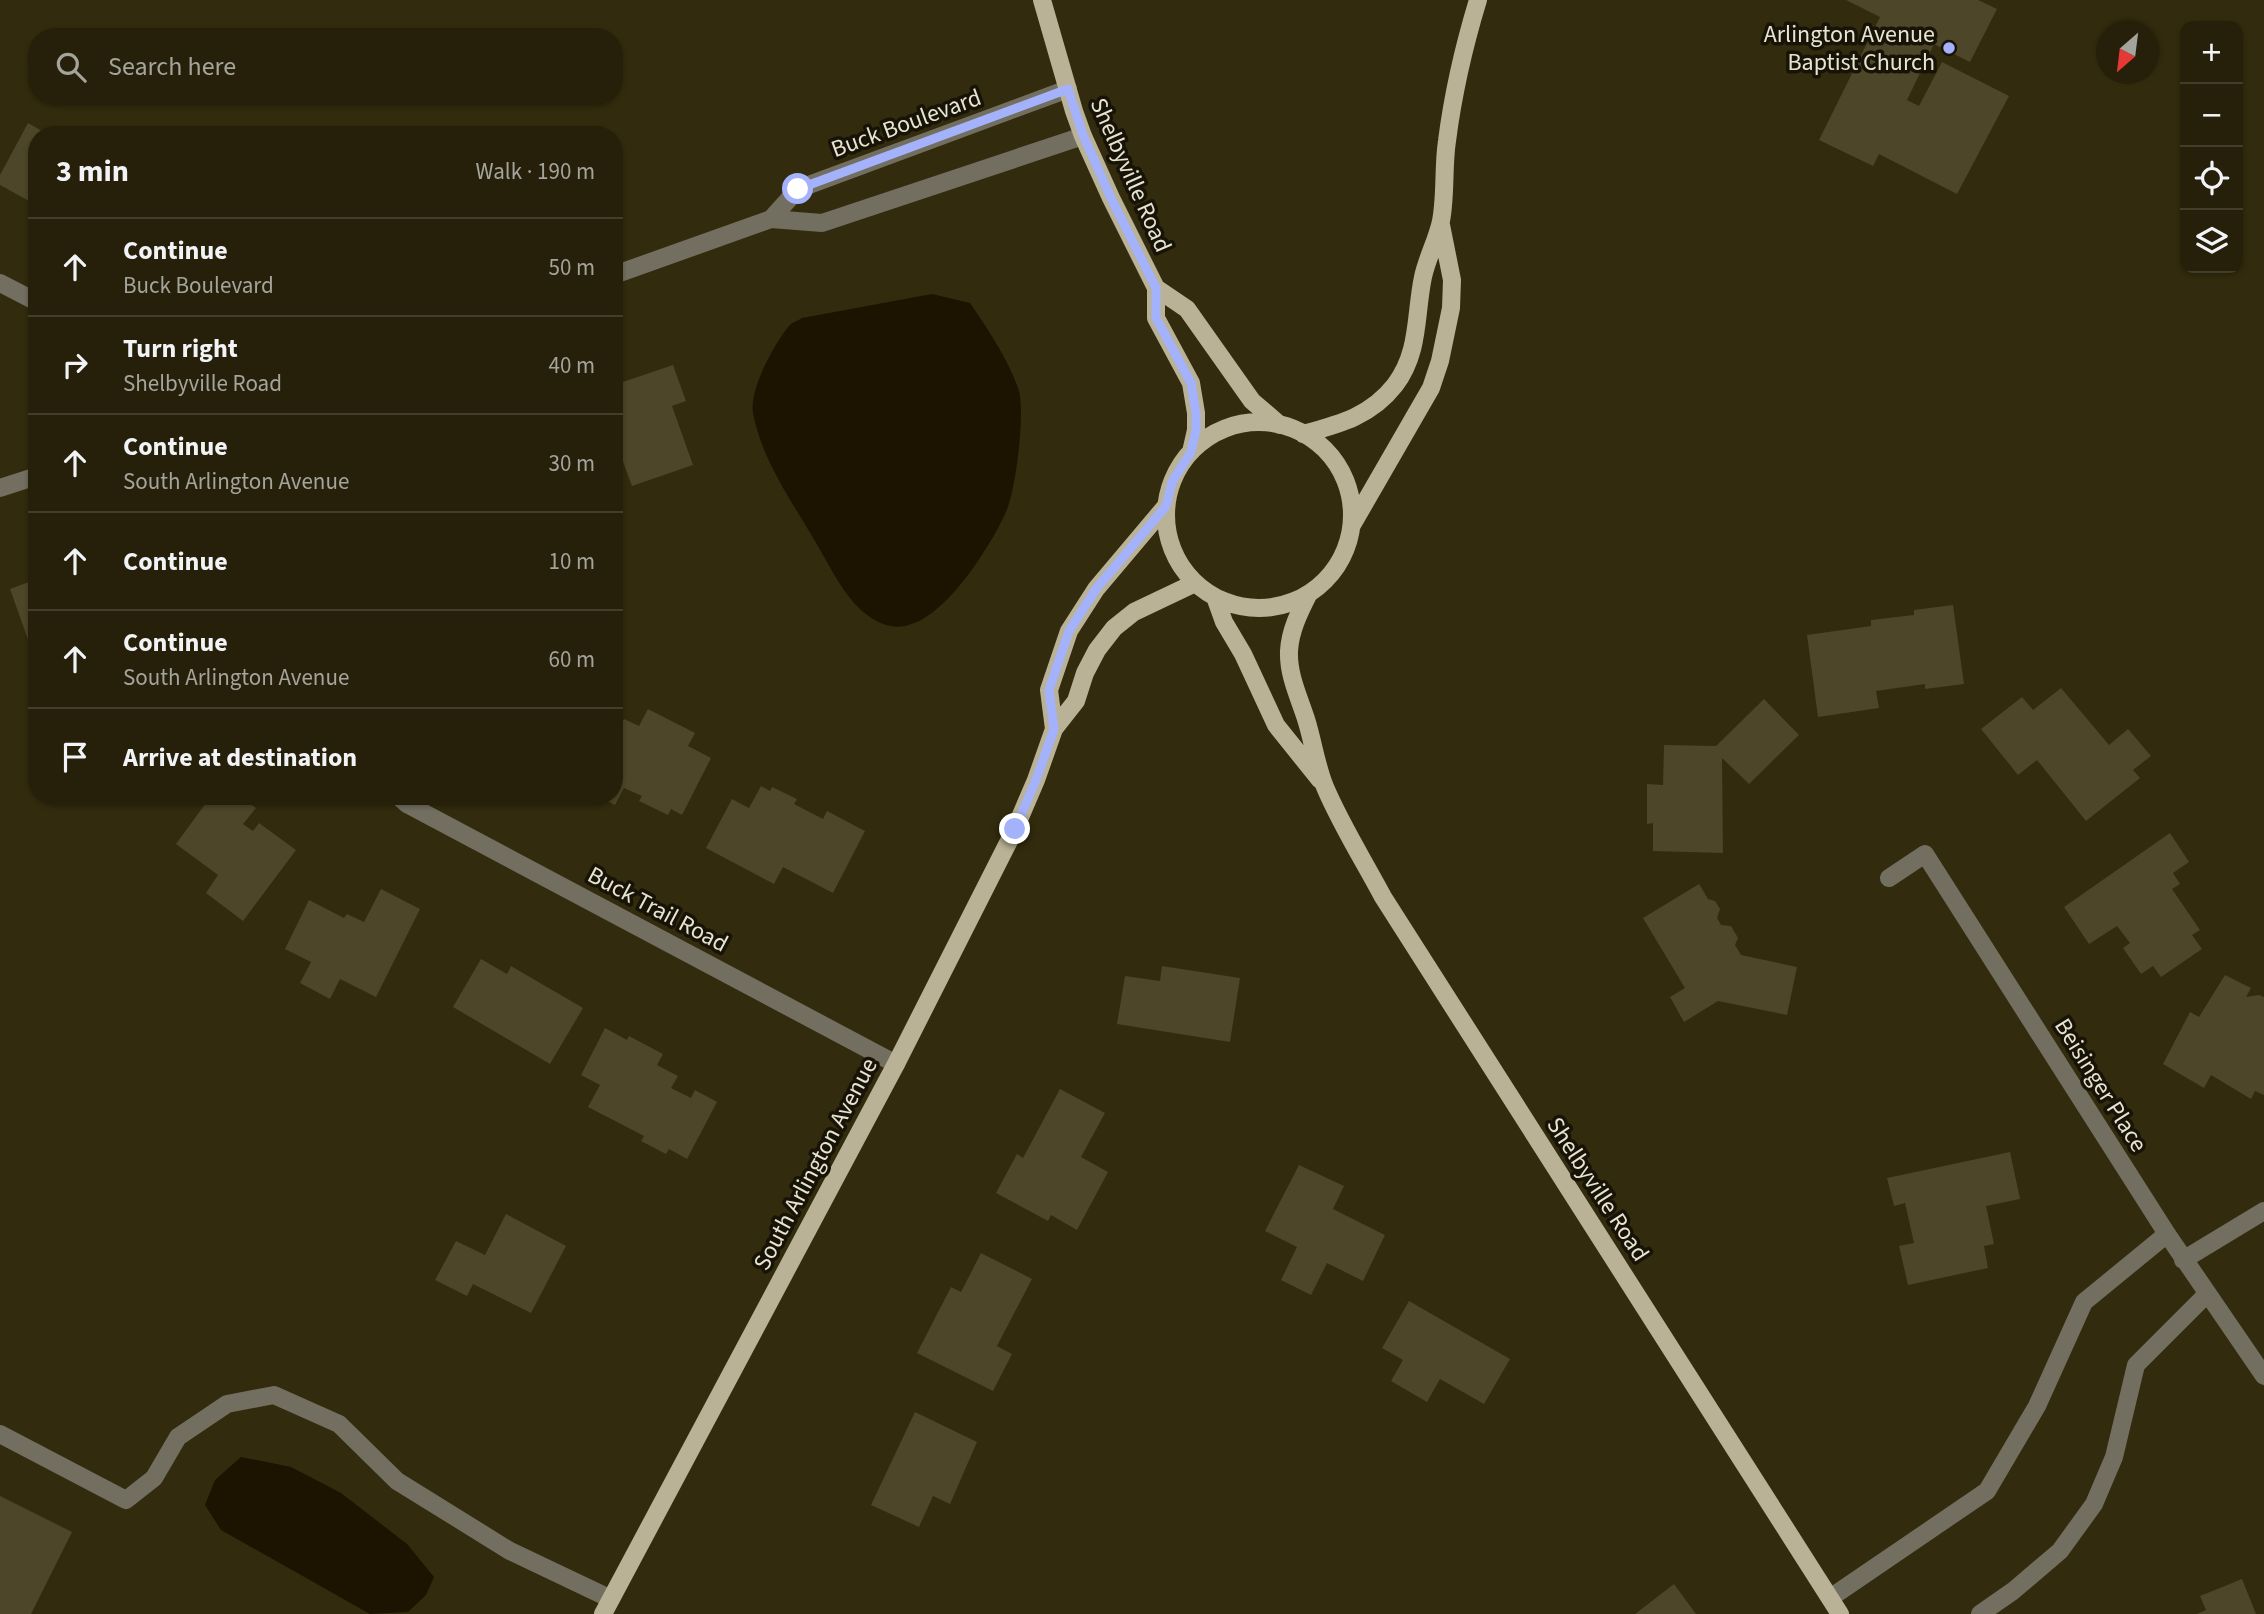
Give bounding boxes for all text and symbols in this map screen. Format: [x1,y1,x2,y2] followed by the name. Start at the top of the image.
[1764,17,1935,80] place label: Arlington Avenue Baptist Church
[2096,21,2159,84] north arrow
[2180,21,2243,273] map controls
[2180,21,2243,84] button: +
[28,28,623,105] search box
[1941,40,1957,56] marker: Arlington Avenue Baptist Church
[52,48,90,86] icon: search
[108,48,236,85] text: Search here
[826,80,986,167] street label: Buck Boulevard
[2180,84,2243,147] button: −
[1081,92,1180,258] street label: Shelbyville Road
[2180,147,2243,210] button: locate
[56,150,129,193] text: 3 min
[476,155,595,188] text: Walk · 190 m
[782,173,813,204] route start
[2180,210,2243,273] button: layers
[123,232,228,269] text: Continue
[56,248,94,286] icon: ahead
[548,251,595,284] text: 50 m
[123,269,274,302] text: Buck Boulevard
[123,330,238,367] text: Turn right
[56,346,94,384] icon: right
[548,349,595,382] text: 40 m
[123,367,282,400] text: Shelbyville Road
[123,428,228,465] text: Continue
[56,444,94,482] icon: ahead
[548,447,595,480] text: 30 m
[123,465,349,498] text: South Arlington Avenue
[56,542,94,580] icon: ahead
[123,543,228,580] text: Continue
[548,545,595,578] text: 10 m
[123,624,228,661] text: Continue
[56,640,94,678] icon: ahead
[548,643,595,676] text: 60 m
[123,661,349,694] text: South Arlington Avenue
[56,738,94,776] icon: arrive
[123,739,357,776] text: Arrive at destination
[999,813,1030,844] route end
[581,858,734,961] street label: Buck Trail Road
[2045,1012,2156,1159] street label: Beisinger Place
[745,1052,886,1277] street label: South Arlington Avenue
[1538,1110,1657,1268] street label: Shelbyville Road

